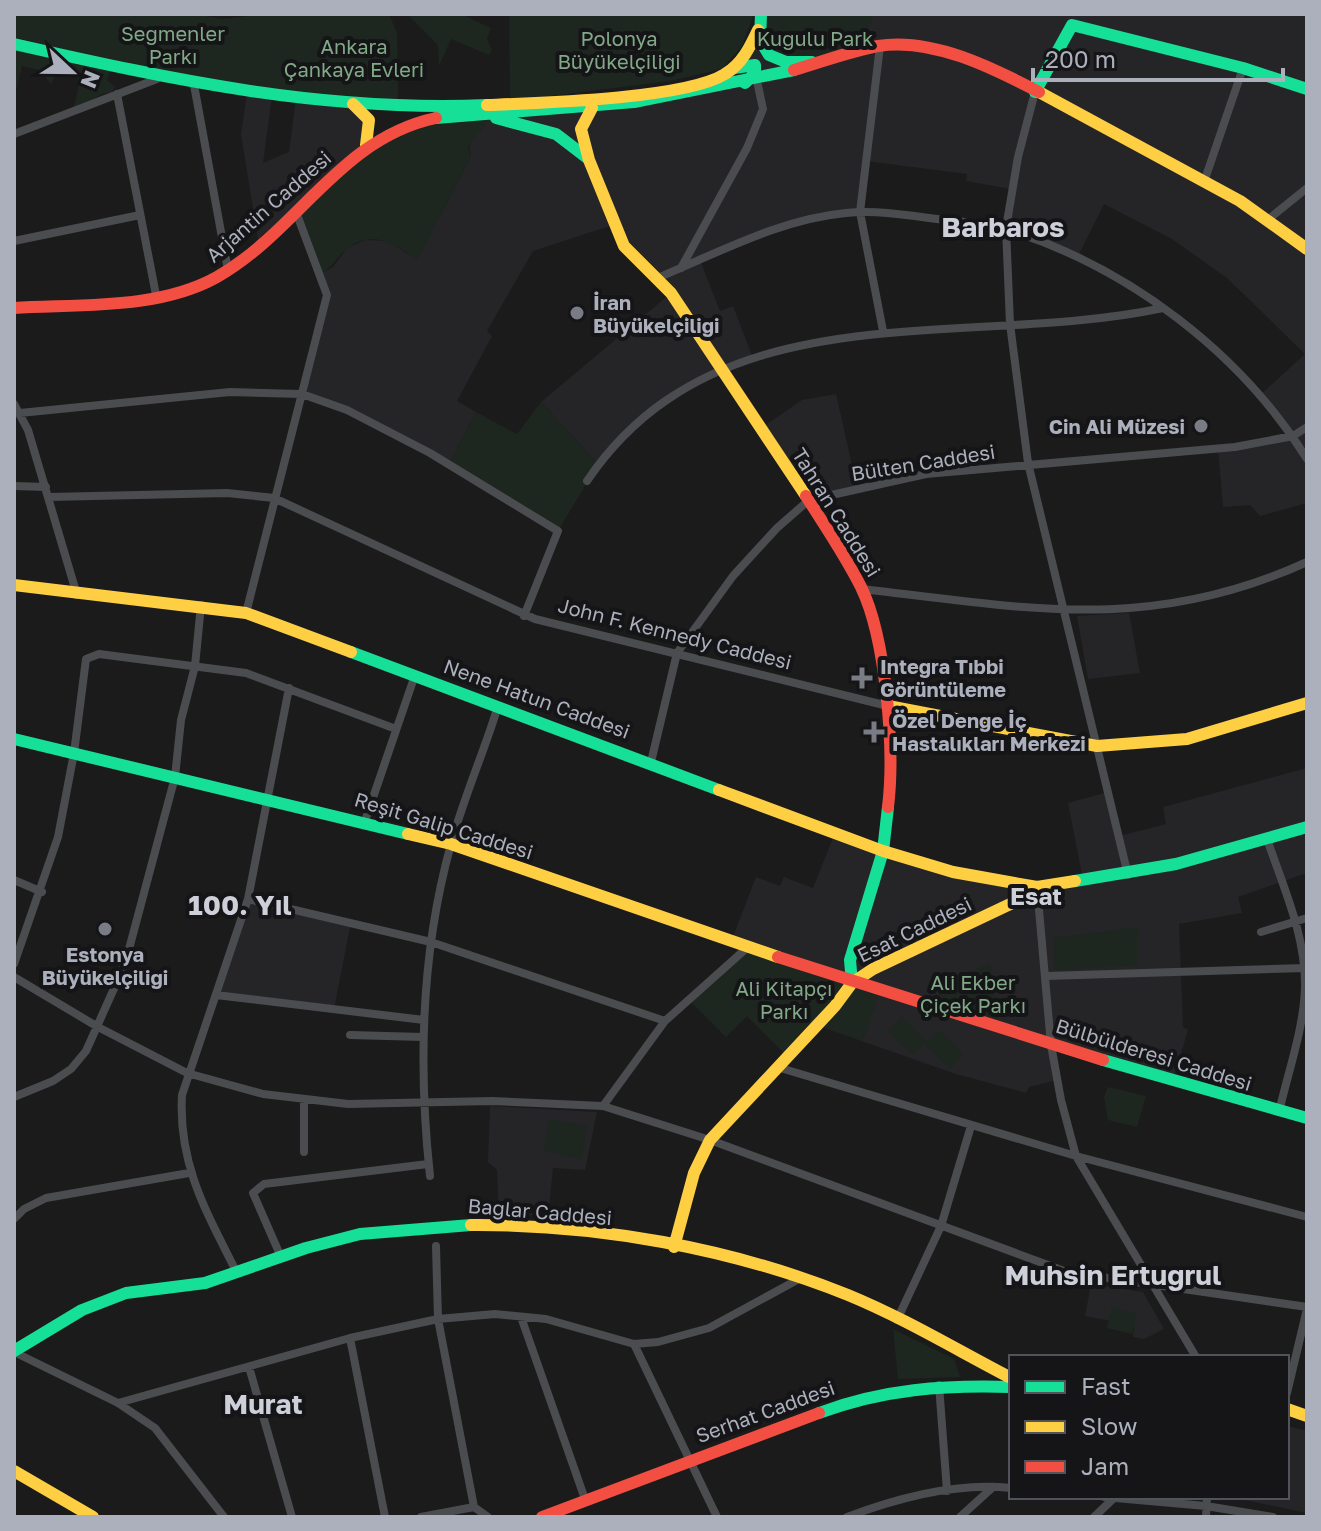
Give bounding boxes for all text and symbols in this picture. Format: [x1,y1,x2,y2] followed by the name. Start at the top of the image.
[121,21,225,68] park label: Seğmenler Parkı
[557,26,681,73] park label: Polonya Büyükelçiliği
[757,26,873,50] park label: Kuğulu Park
[32,32,112,112] north arrow
[1033,32,1283,82] scale bar
[284,34,424,81] park label: Ankara Çankaya Evleri
[1045,44,1116,73] text: 200 m
[75,67,107,92] text: N
[201,145,335,267] street label: Arjantin Caddesi
[941,210,1065,243] district label: Barbaros
[593,290,719,337] place label: İran Büyükelçiliği
[568,304,586,322] marker: İran Büyükelçiliği
[1049,414,1185,438] place label: Cin Ali Müzesi
[1192,417,1210,435] marker: Cin Ali Müzesi
[849,439,997,485] street label: Bülten Caddesi
[788,443,886,581] street label: Tahran Caddesi
[556,592,794,674] street label: John F. Kennedy Caddesi
[441,653,633,743] street label: Nene Hatun Caddesi
[880,654,1006,701] place label: Integra Tıbbi Görüntüleme
[851,667,873,689] marker: Integra Tıbbi Görüntüleme
[892,708,1086,755] place label: Özel Denge İç Hastalıkları Merkezi
[863,721,885,743] marker: Özel Denge İç Hastalıkları Merkezi
[352,786,536,864] street label: Reşit Galip Caddesi
[1010,881,1062,910] district label: Esat
[188,888,292,921] district label: 100. Yıl
[853,891,975,967] street label: Esat Caddesi
[96,920,114,938] marker: Estonya Büyükelçiliği
[42,942,168,989] place label: Estonya Büyükelçiliği
[920,970,1026,1017] park label: Ali Ekber Çiçek Parkı
[736,976,832,1023] park label: Ali Kitapçı Parkı
[1053,1013,1255,1095] street label: Bülbülderesi Caddesi
[467,1193,613,1229] street label: Bağlar Caddesi
[1005,1258,1221,1291] district label: Muhsin Ertuğrul
[1009,1355,1289,1499] legend
[1081,1371,1131,1400] text: Fast
[692,1375,838,1447] street label: Serhat Caddesi
[223,1387,303,1420] district label: Murat
[1081,1411,1137,1440] text: Slow
[1081,1451,1129,1480] text: Jam

